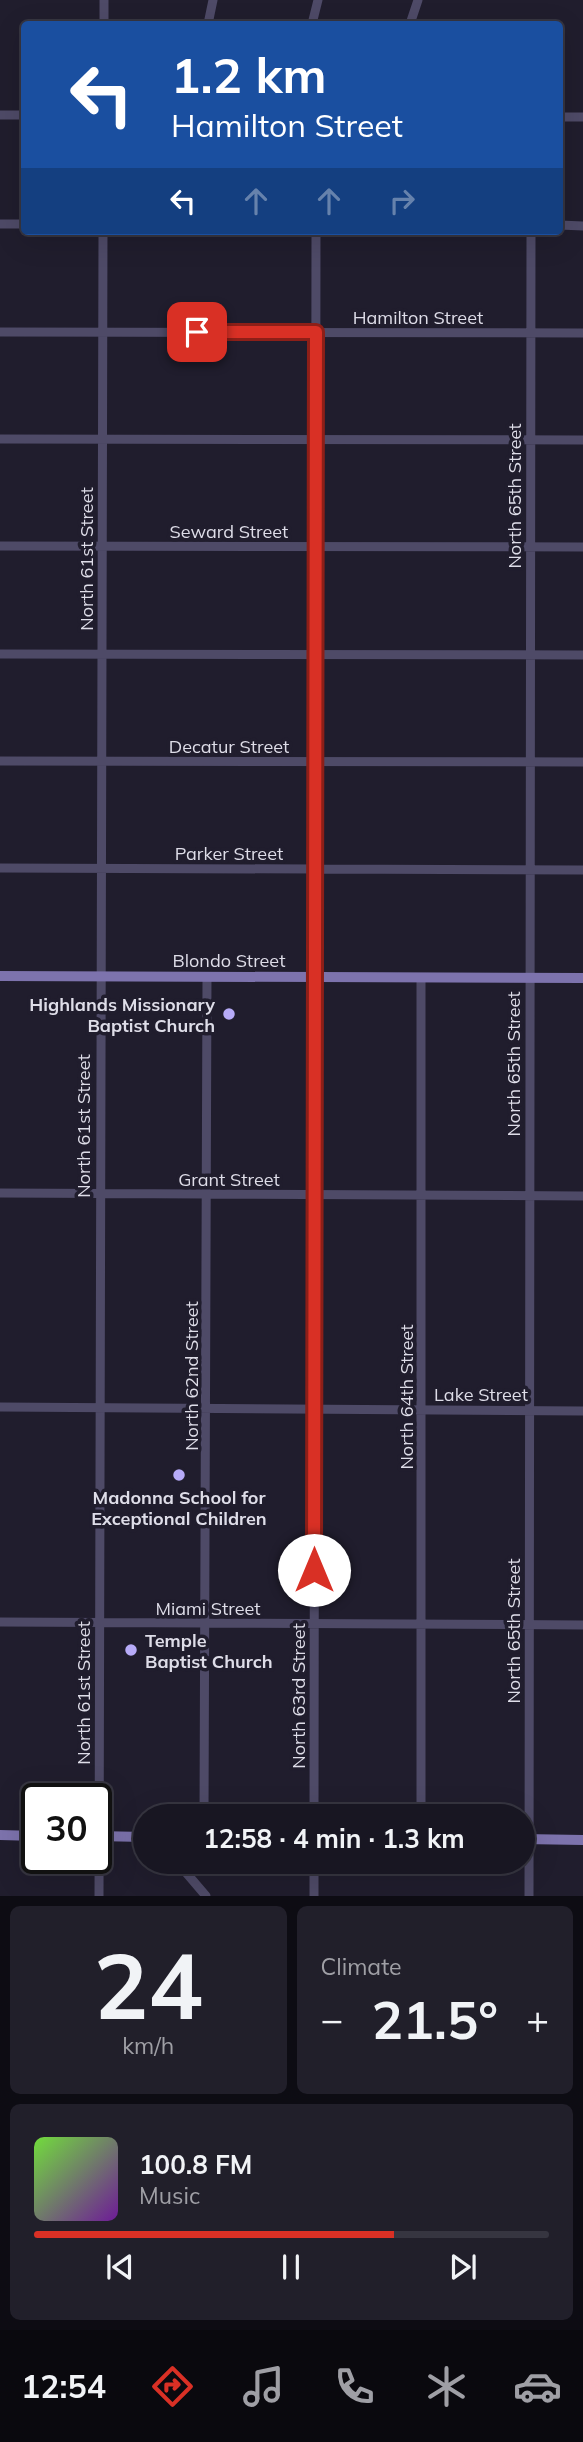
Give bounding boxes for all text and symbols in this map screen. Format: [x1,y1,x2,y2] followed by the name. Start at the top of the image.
[171,44,326,105] text: 1.2 km
[56,49,147,140] icon: left
[171,105,403,145] text: Hamilton Street
[164,182,202,220] icon: left
[237,182,275,220] icon: ahead
[310,182,348,220] icon: ahead
[383,182,421,220] icon: right
[167,302,227,362] pin
[353,306,483,329] street label: Hamilton Street
[178,313,216,351] icon: arrive
[503,423,526,569] street label: North 65th Street
[75,487,98,631] street label: North 61st Street
[170,520,288,543] street label: Seward Street
[169,735,289,758] street label: Decatur Street
[175,842,283,865] street label: Parker Street
[173,949,285,972] street label: Blondo Street
[502,991,525,1137] street label: North 65th Street
[29,993,215,1037] place label: Highlands Missionary Baptist Church
[221,1006,237,1022] marker: Highlands Missionary Baptist Church
[72,1054,95,1198] street label: North 61st Street
[178,1168,280,1191] street label: Grant Street
[180,1301,203,1451] street label: North 62nd Street
[395,1324,418,1470] street label: North 64th Street
[434,1383,528,1406] street label: Lake Street
[171,1467,187,1483] marker: Madonna School for Exceptional Children
[91,1486,267,1530] place label: Madonna School for Exceptional Children
[277,1533,351,1607] position arrow
[502,1558,525,1704] street label: North 65th Street
[155,1597,261,1620] street label: Miami Street
[72,1621,95,1765] street label: North 61st Street
[287,1623,310,1769] street label: North 63rd Street
[145,1629,273,1673] place label: Temple Baptist Church
[123,1642,139,1658] marker: Temple Baptist Church
[21,1783,112,1874] speed limit sign: 30
[203,1822,465,1855] text: 12:58 · 4 min · 1.3 km
[94,1928,203,2042] text: 24
[321,1952,402,1981] text: Climate
[372,1987,498,2052] text: 21.5°
[321,1995,343,2043] text: −
[526,1995,549,2043] text: +
[122,2031,174,2060] text: km/h
[139,2148,252,2181] text: 100.8 FM
[139,2181,200,2210] text: Music
[101,2248,139,2286] icon: previous
[272,2248,310,2286] icon: pause
[444,2248,482,2286] icon: next
[148,2362,197,2411] icon: directions
[239,2362,288,2411] icon: music
[330,2362,379,2411] icon: phone
[422,2362,471,2411] icon: climate
[513,2362,562,2411] icon: car
[21,2366,106,2406] text: 12:54

